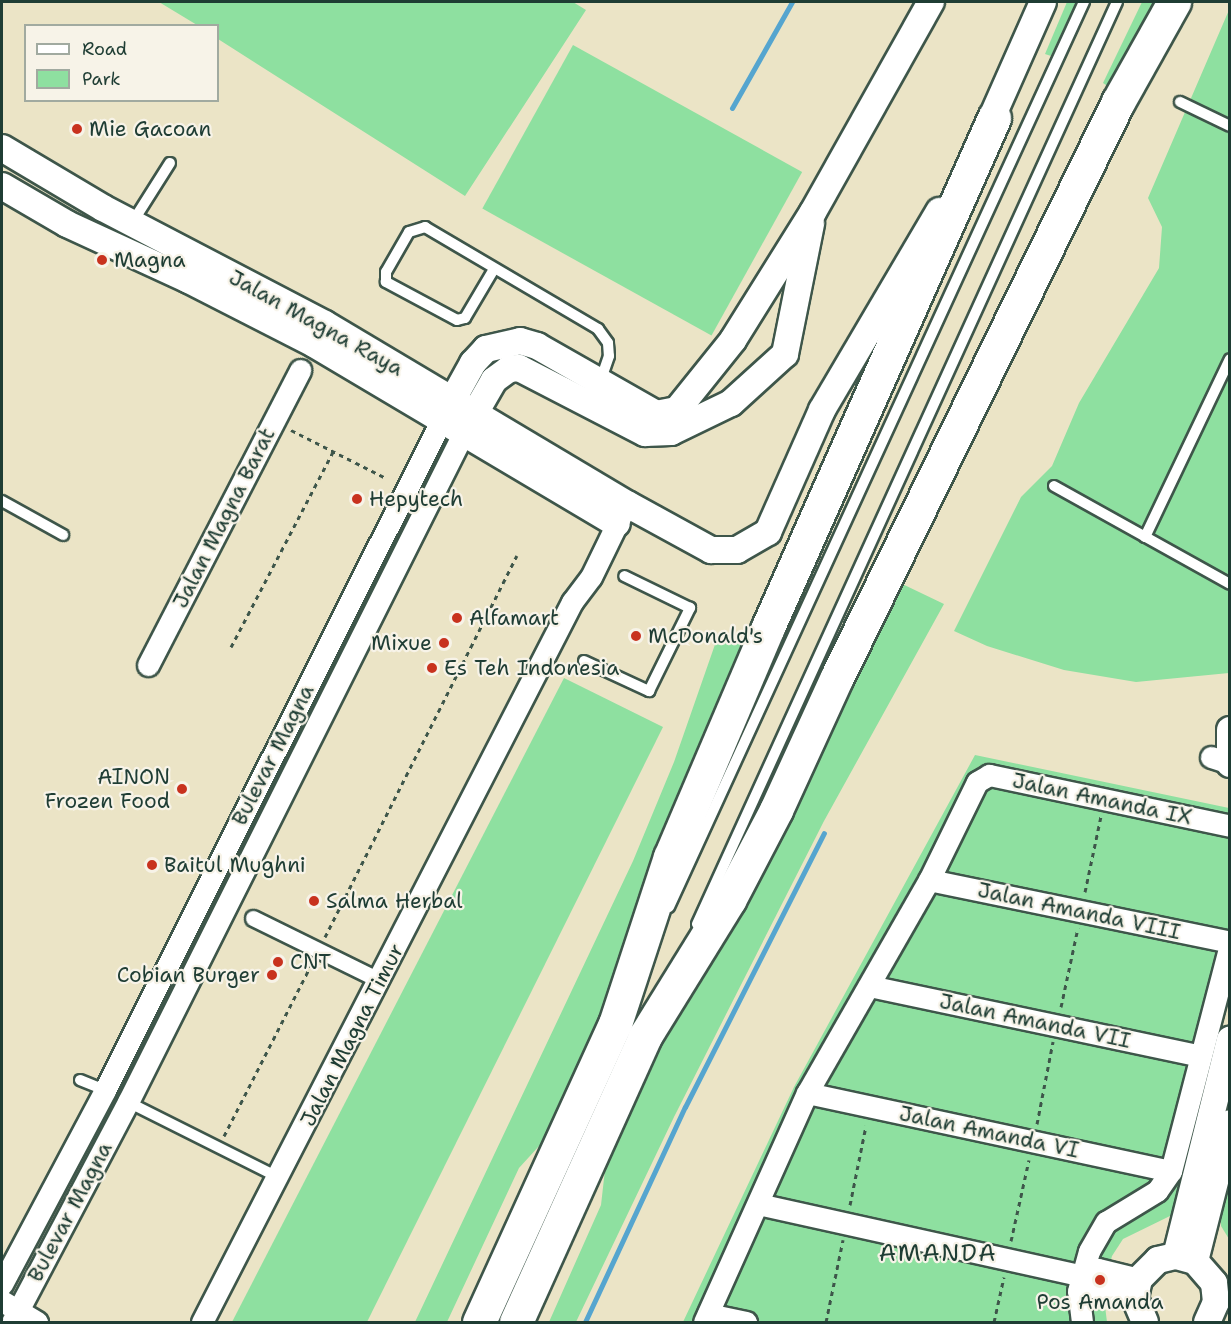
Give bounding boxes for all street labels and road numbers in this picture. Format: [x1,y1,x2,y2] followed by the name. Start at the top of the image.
[225,265,407,381] street label: Jalan Magna Raya
[168,424,280,612] street label: Jalan Magna Barat
[227,680,319,830] street label: Bulevar Magna
[1010,768,1194,830] street label: Jalan Amanda IX
[975,877,1183,945] street label: Jalan Amanda VIII
[295,939,409,1131] street label: Jalan Magna Timur
[937,988,1133,1054] street label: Jalan Amanda VII
[897,1101,1081,1163] street label: Jalan Amanda VI
[23,1138,117,1286] street label: Bulevar Magna

